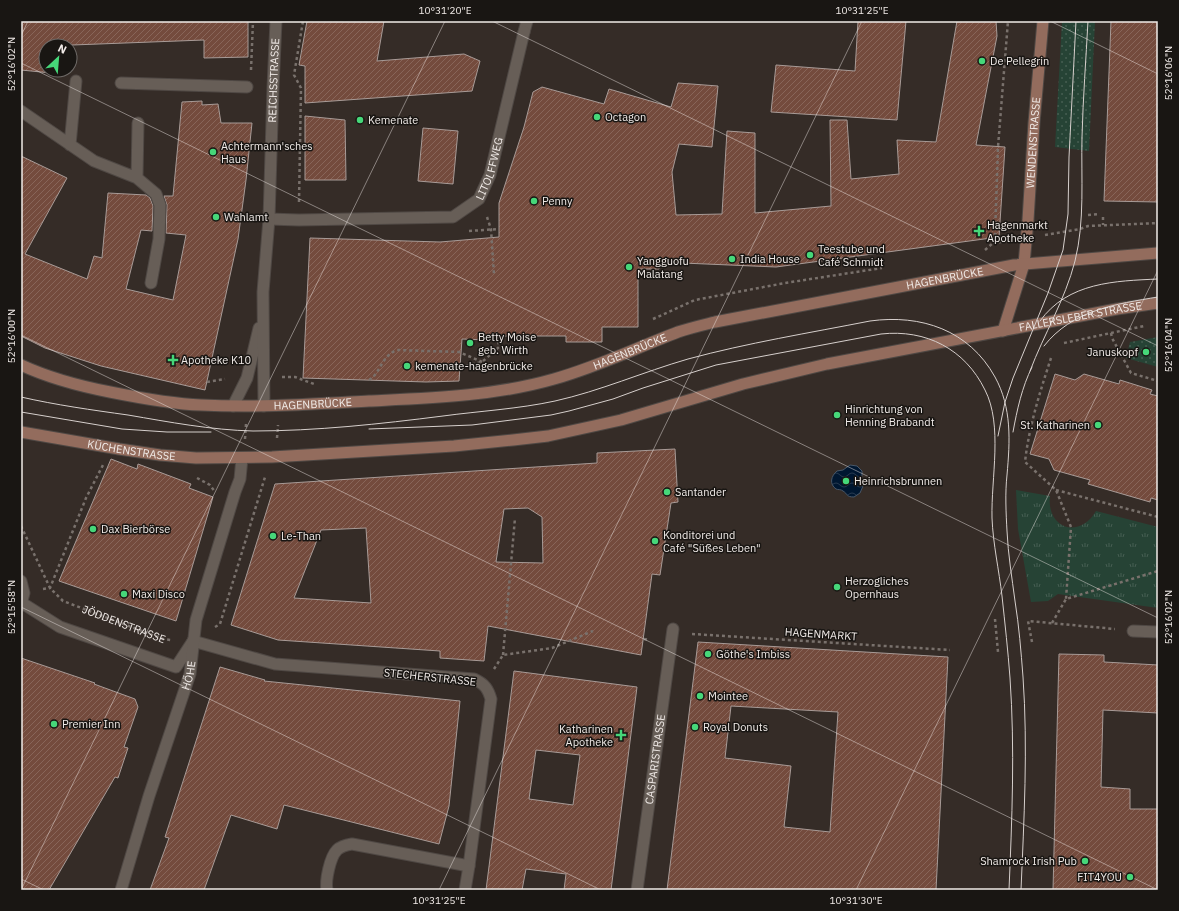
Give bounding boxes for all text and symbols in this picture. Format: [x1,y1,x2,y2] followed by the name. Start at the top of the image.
[418,4,472,17] text: 10°31'20"E
[835,4,889,17] text: 10°31'25"E
[5,37,18,91] text: 52°16'02"N
[38,38,78,78] north arrow
[265,38,282,123] street label: REICHSSTRASSE
[56,41,69,57] text: N
[1162,46,1175,100] text: 52°16'06"N
[990,54,1049,68] place label: De Pellegrin
[977,56,987,66] marker: De Pellegrin
[1023,96,1043,189] street label: WENDENSTRASSE
[605,110,646,124] place label: Octagon
[592,112,602,122] marker: Octagon
[368,113,418,127] place label: Kemenate
[355,115,365,125] marker: Kemenate
[472,136,506,202] street label: LITOLFFWEG
[221,139,313,166] place label: Achtermann'sches Haus
[208,147,218,157] marker: Achtermann'sches Haus
[542,194,573,208] place label: Penny
[529,196,539,206] marker: Penny
[224,210,268,224] place label: Wahlamt
[211,212,221,222] marker: Wahlamt
[987,218,1048,245] place label: Hagenmarkt Apotheke
[974,226,984,236] marker: Hagenmarkt Apotheke
[818,242,885,269] place label: Teestube und Café Schmidt
[805,250,815,260] marker: Teestube und Café Schmidt
[740,252,800,266] place label: India House
[637,254,689,281] place label: Yangguofu Malatang
[727,254,737,264] marker: India House
[624,262,634,272] marker: Yangguofu Malatang
[905,264,985,292] street label: HAGENBRÜCKE
[1018,298,1143,334] street label: FALLERSLEBER STRASSE
[5,309,18,363] text: 52°16'00"N
[1162,318,1175,372] text: 52°16'04"N
[478,330,536,357] place label: Betty Moise geb. Wirth
[591,330,669,372] street label: HAGENBRÜCKE
[465,338,475,348] marker: Betty Moise geb. Wirth
[1087,345,1138,359] place label: Januskopf
[1141,347,1151,357] marker: Januskopf
[181,353,251,367] place label: Apotheke K10
[168,355,178,365] marker: Apotheke K10
[415,359,533,373] place label: kemenate-hagenbrücke
[402,361,412,371] marker: kemenate-hagenbrücke
[273,395,352,413] street label: HAGENBRÜCKE
[845,402,935,429] place label: Hinrichtung von Henning Brabandt
[832,410,842,420] marker: Hinrichtung von Henning Brabandt
[1020,418,1090,432] place label: St. Katharinen
[1093,420,1103,430] marker: St. Katharinen
[86,437,176,463] street label: KÜCHENSTRASSE
[854,474,942,488] place label: Heinrichsbrunnen
[841,476,851,486] marker: Heinrichsbrunnen
[675,485,726,499] place label: Santander
[662,487,672,497] marker: Santander
[101,522,170,536] place label: Dax Bierbörse
[88,524,98,534] marker: Dax Bierbörse
[663,528,761,555] place label: Konditorei und Café "Süßes Leben"
[281,529,321,543] place label: Le-Than
[268,531,278,541] marker: Le-Than
[650,536,660,546] marker: Konditorei und Café "Süßes Leben"
[845,574,909,601] place label: Herzogliches Opernhaus
[5,580,18,634] text: 52°15'58"N
[832,582,842,592] marker: Herzogliches Opernhaus
[132,587,185,601] place label: Maxi Disco
[119,589,129,599] marker: Maxi Disco
[1162,590,1175,644] text: 52°16'02"N
[80,602,168,646] street label: JÖDDENSTRASSE
[784,624,858,644] street label: HAGENMARKT
[716,647,790,661] place label: Göthe's Imbiss
[703,649,713,659] marker: Göthe's Imbiss
[178,660,198,692] street label: HÖHE
[383,665,477,689] street label: STECHERSTRASSE
[708,689,748,703] place label: Mointee
[695,691,705,701] marker: Mointee
[642,713,668,805] street label: CASPARISTRASSE
[62,717,121,731] place label: Premier Inn
[49,719,59,729] marker: Premier Inn
[703,720,768,734] place label: Royal Donuts
[559,722,613,749] place label: Katharinen Apotheke
[690,722,700,732] marker: Royal Donuts
[616,730,626,740] marker: Katharinen Apotheke
[980,854,1077,868] place label: Shamrock Irish Pub
[1080,856,1090,866] marker: Shamrock Irish Pub
[1077,870,1122,884] place label: FIT4YOU
[1125,872,1135,882] marker: FIT4YOU
[412,894,466,907] text: 10°31'25"E
[829,894,883,907] text: 10°31'30"E

